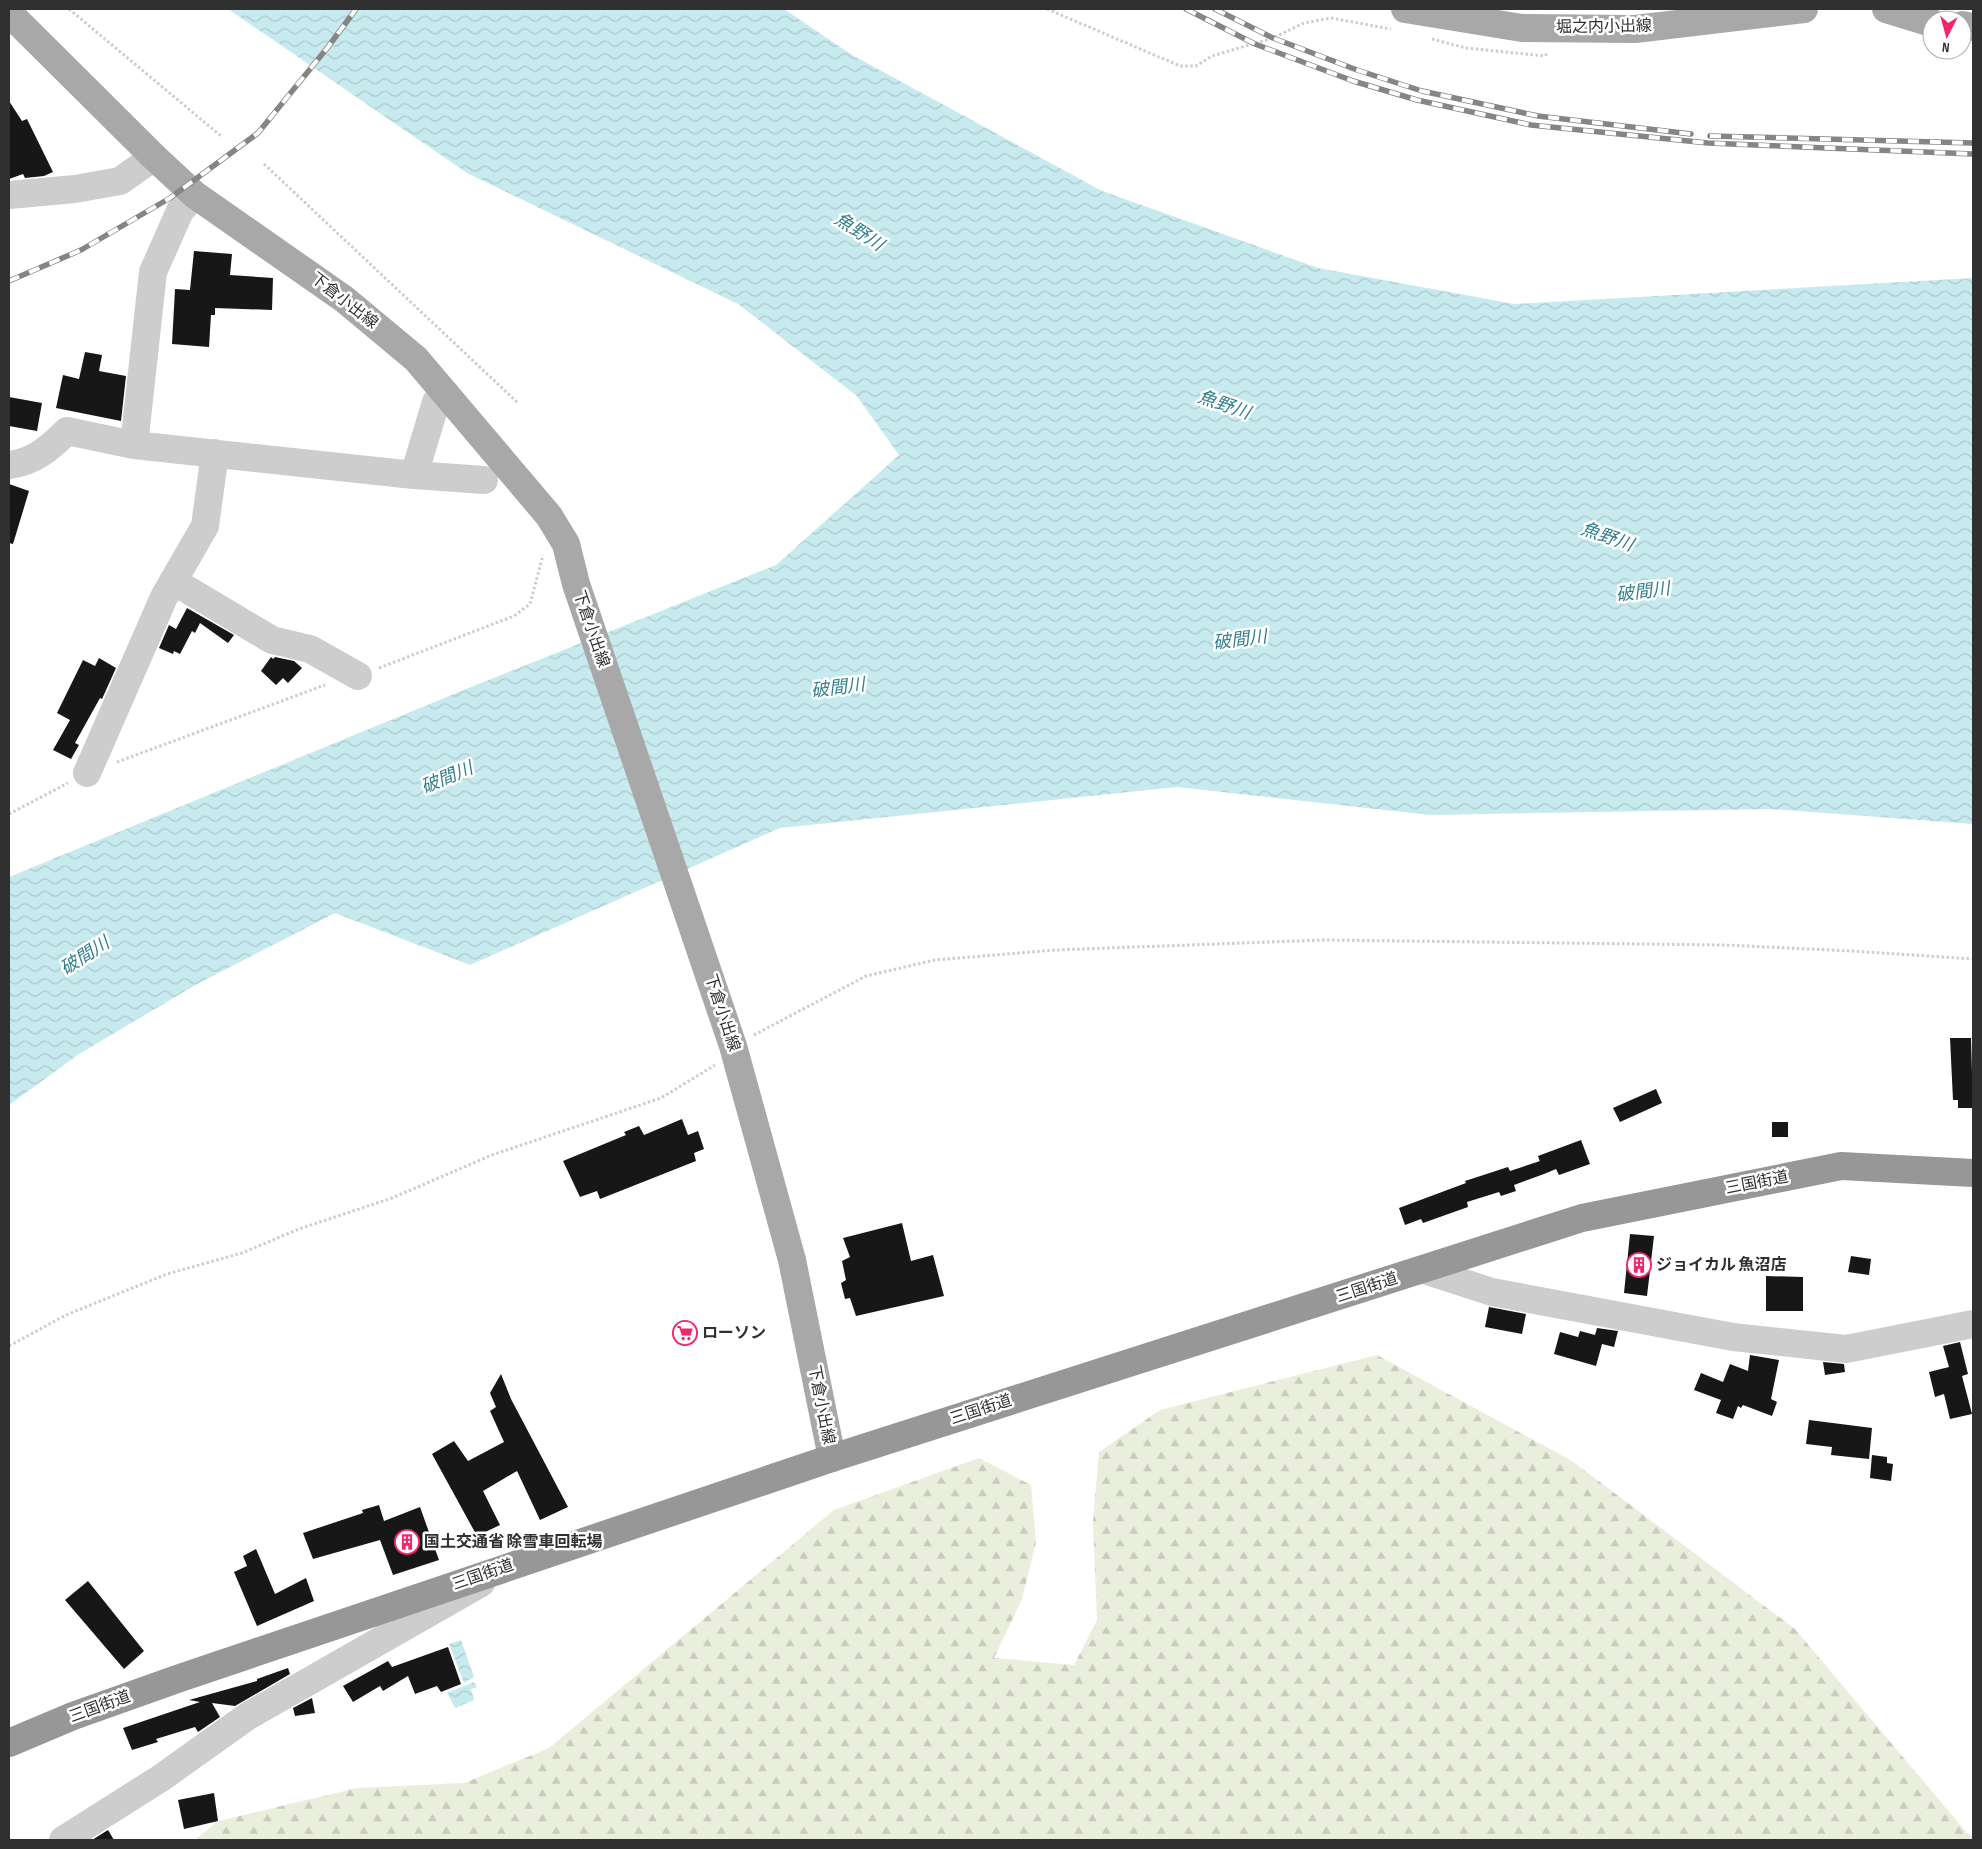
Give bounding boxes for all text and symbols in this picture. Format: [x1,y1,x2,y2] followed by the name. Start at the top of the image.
[1922,10,1972,60] north arrow
[1556,17,1652,37] street label: 堀之内小出線
[1941,39,1950,56] text: N
[831,208,889,257] water label: 魚野川
[307,269,381,333] street label: 下倉小出線
[1195,386,1255,424] water label: 魚野川
[1578,518,1638,556] water label: 魚野川
[1615,578,1673,606] water label: 破間川
[569,588,613,670] street label: 下倉小出線
[1212,626,1270,654] water label: 破間川
[810,674,868,702] water label: 破間川
[418,757,478,798] water label: 破間川
[57,931,115,980] water label: 破間川
[701,972,743,1054] street label: 下倉小出線
[1724,1168,1790,1198] street label: 三国街道
[1626,1252,1652,1278] building icon: ジョイカル 魚沼店
[1656,1255,1787,1275] place label: ジョイカル 魚沼店
[1334,1269,1400,1307] street label: 三国街道
[672,1320,698,1346] supermarket icon: ローソン
[702,1324,766,1343] place label: ローソン
[804,1364,838,1446] street label: 下倉小出線
[948,1391,1014,1429] street label: 三国街道
[394,1529,420,1555] building icon: 国土交通省 除雪車回転場
[424,1533,603,1552] place label: 国土交通省 除雪車回転場
[450,1556,516,1594] street label: 三国街道
[67,1687,133,1727] street label: 三国街道

